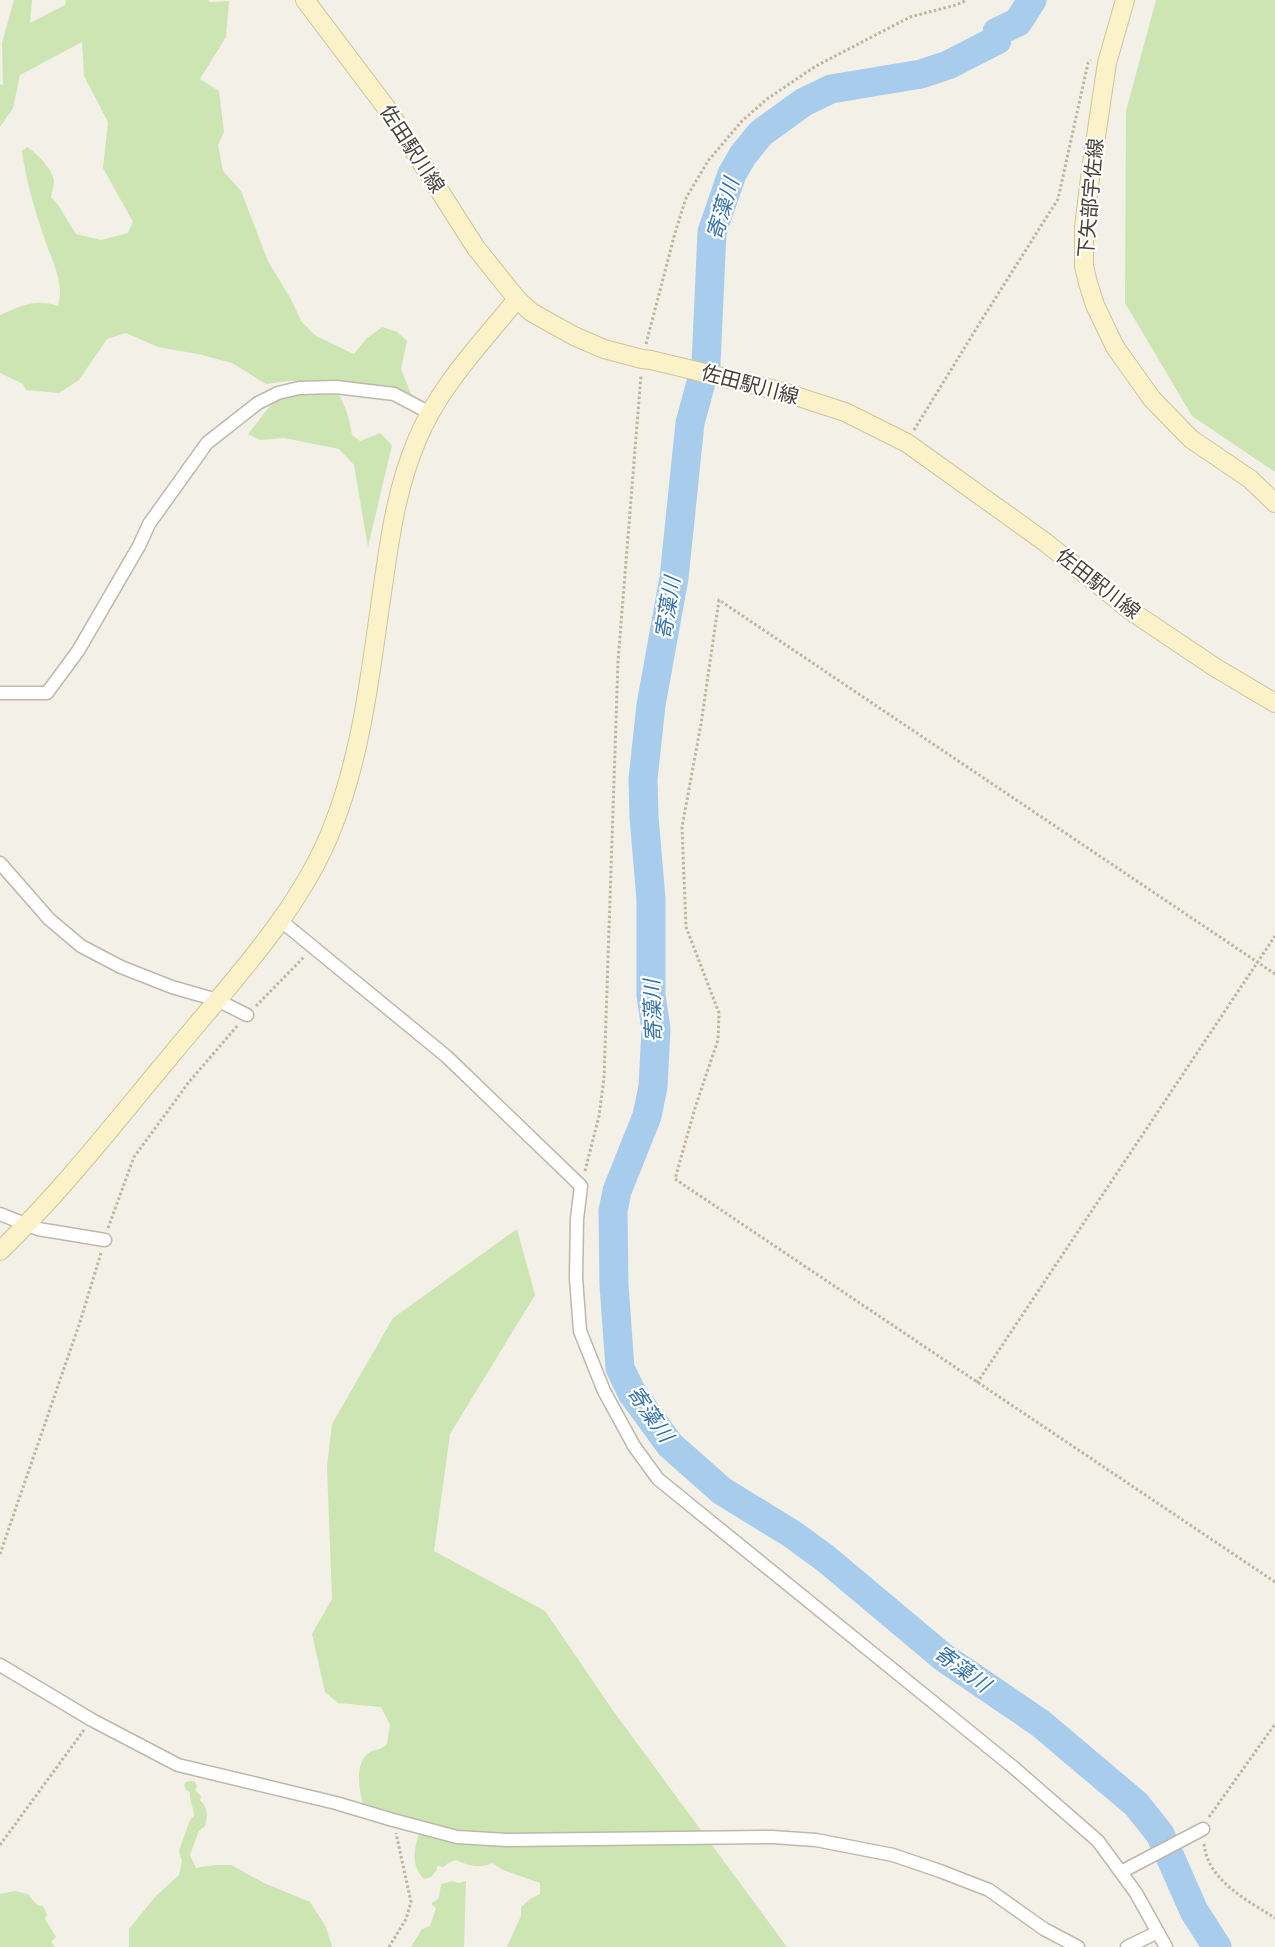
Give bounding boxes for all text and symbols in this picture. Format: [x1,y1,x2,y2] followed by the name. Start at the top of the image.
[373,99,451,199] street label: 佐田駅川線
[1071,137,1111,259] street label: 下矢部宇佐線
[699,173,747,244] water label: 寄藻川
[698,358,802,412] street label: 佐田駅川線
[1050,542,1146,626] street label: 佐田駅川線
[648,573,688,641] water label: 寄藻川
[637,977,669,1043] water label: 寄藻川
[620,1380,682,1450] water label: 寄藻川
[928,1638,998,1701] water label: 寄藻川

